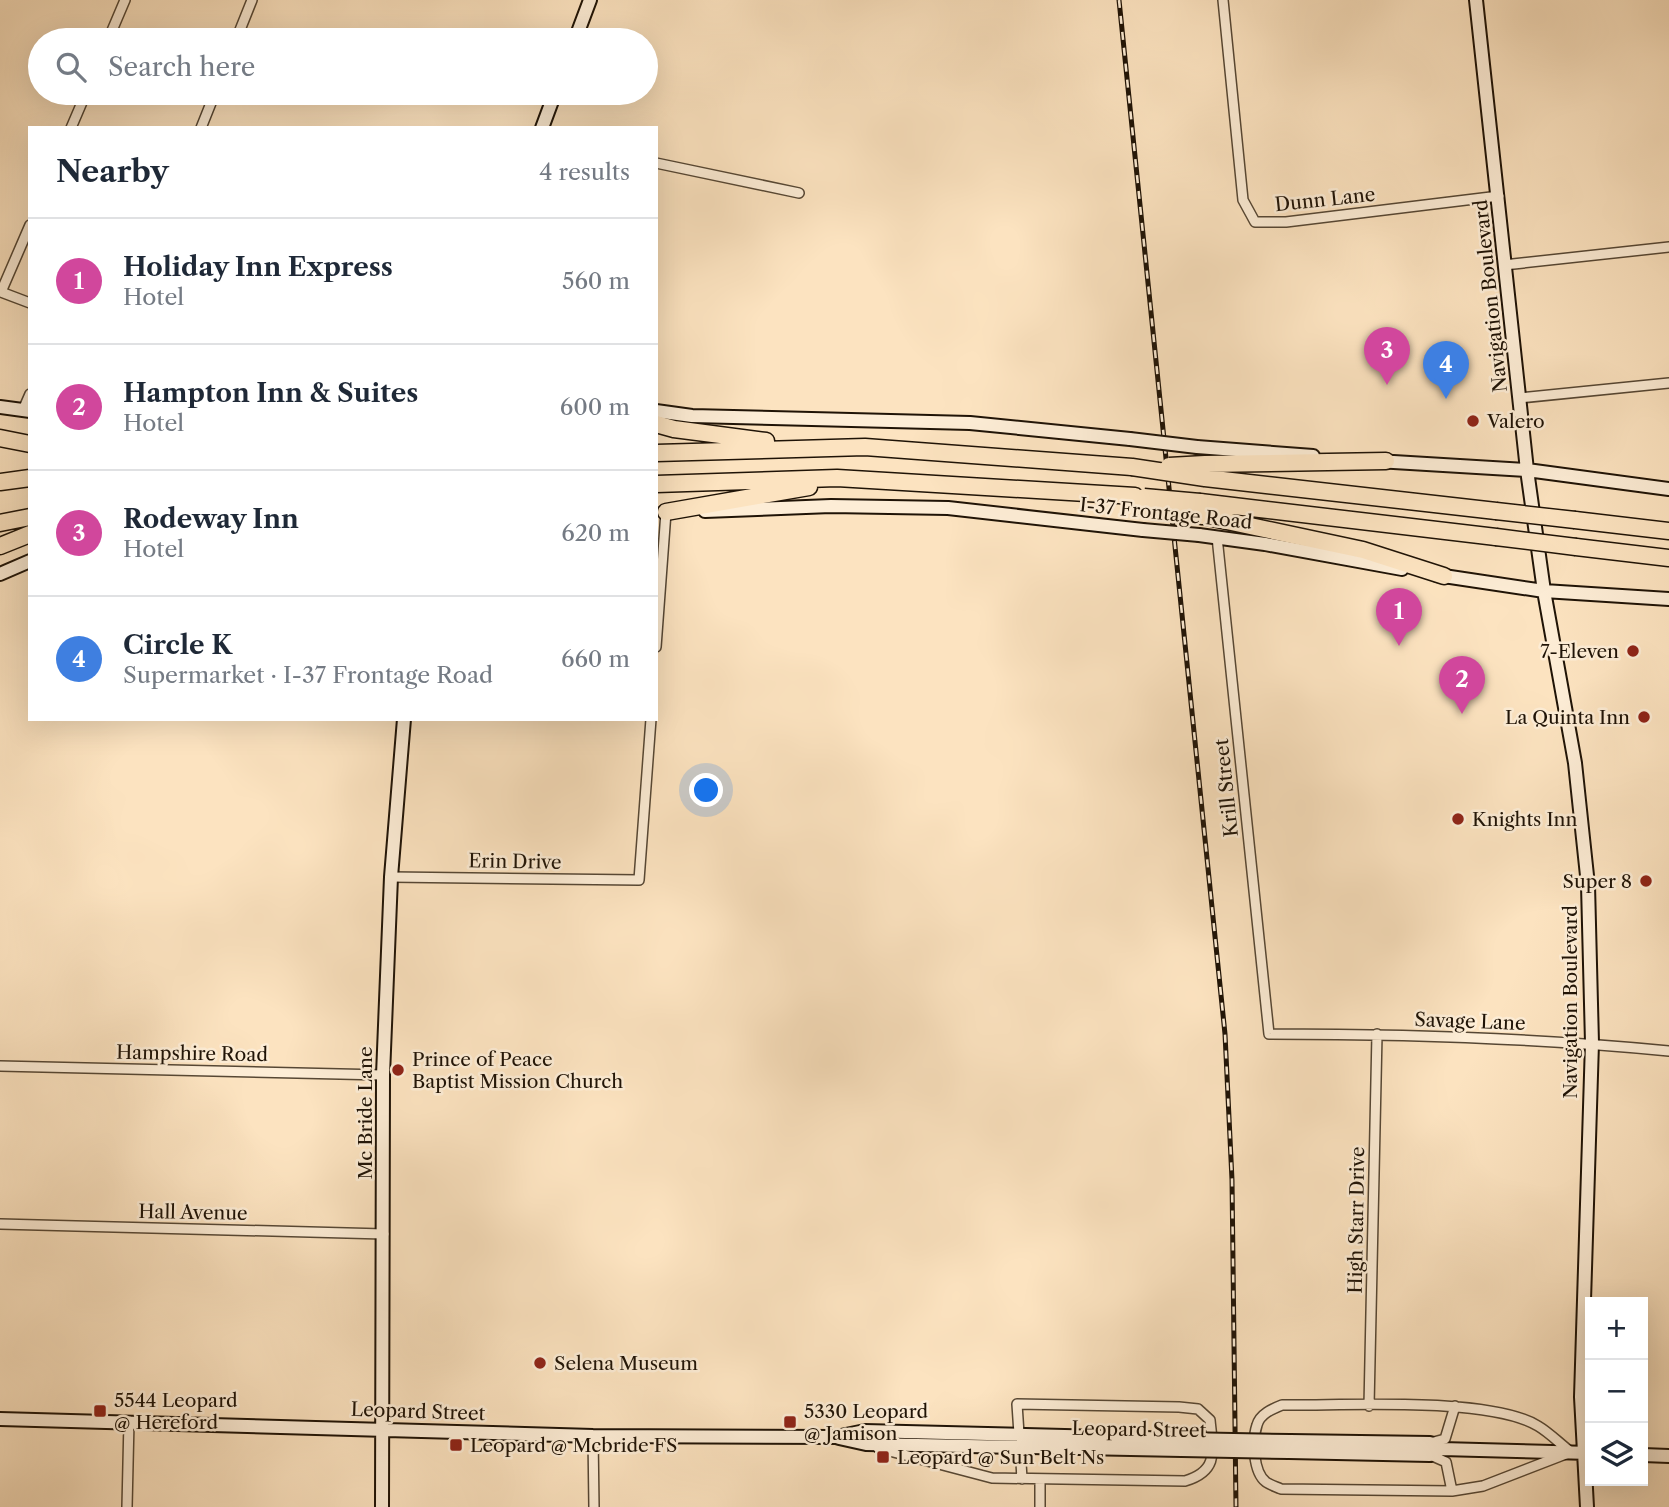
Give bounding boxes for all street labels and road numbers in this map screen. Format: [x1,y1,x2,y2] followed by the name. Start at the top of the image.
[1274,183,1376,216] street label: Dunn Lane
[1469,198,1512,393] street label: Navigation Boulevard
[1078,493,1254,534] street label: I-37 Frontage Road
[1210,737,1243,838] street label: Krill Street
[468,849,562,874] street label: Erin Drive
[1559,905,1582,1099] street label: Navigation Boulevard
[1414,1008,1526,1035] street label: Savage Lane
[116,1041,269,1066] street label: Hampshire Road
[354,1046,377,1180] street label: Mc Bride Lane
[1344,1146,1369,1294] street label: High Starr Drive
[138,1200,248,1225] street label: Hall Avenue
[350,1398,486,1425] street label: Leopard Street
[1071,1417,1207,1442] street label: Leopard Street

